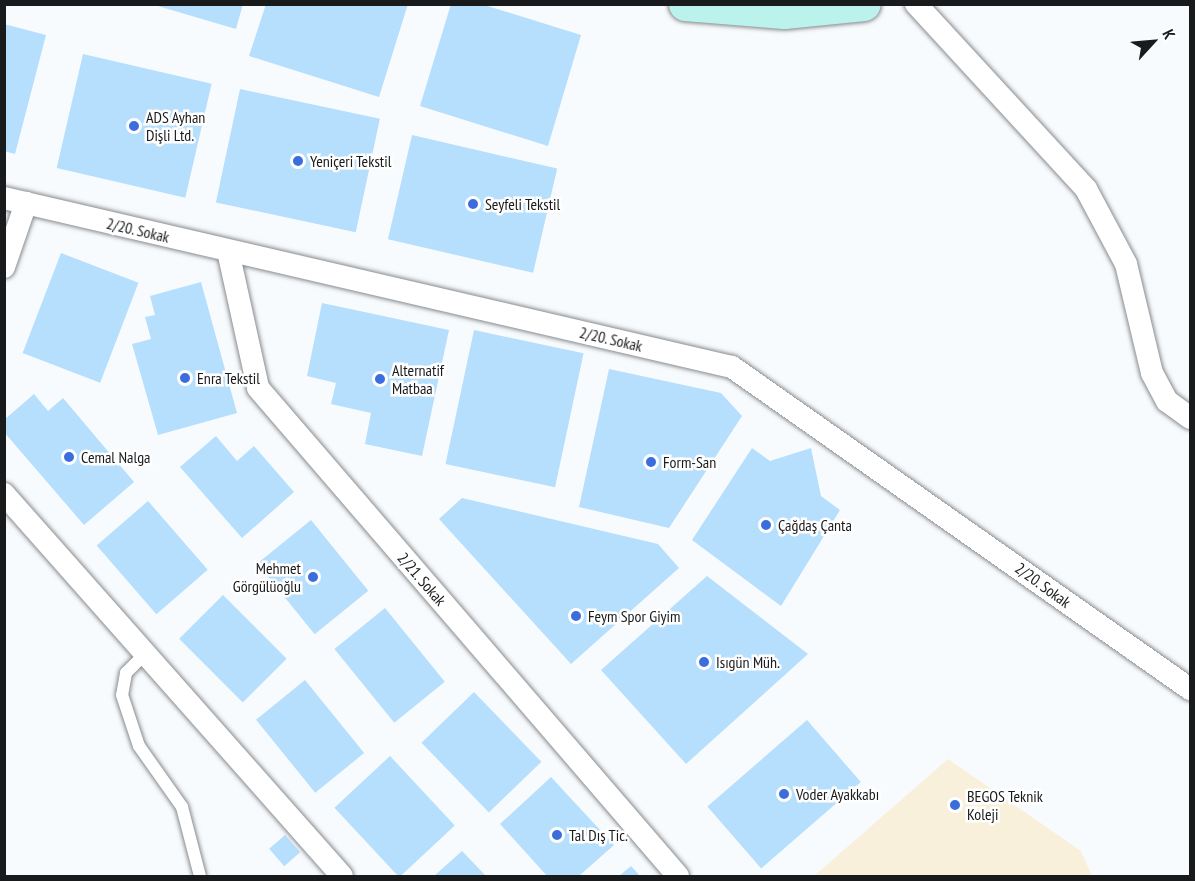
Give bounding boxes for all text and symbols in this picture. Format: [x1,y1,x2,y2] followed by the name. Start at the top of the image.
[1123,12,1183,72] north arrow
[1158,26,1180,42] text: K
[146,107,206,145] place label: ADS Ayhan Dişli Ltd.
[127,119,141,133] marker: ADS Ayhan Dişli Ltd.
[310,151,392,171] place label: Yeniçeri Tekstil
[291,154,305,168] marker: Yeniçeri Tekstil
[485,194,561,214] place label: Seyfeli Tekstil
[466,197,480,211] marker: Seyfeli Tekstil
[104,213,172,247] street label: 2/20. Sokak
[577,322,645,356] street label: 2/20. Sokak
[392,360,444,398] place label: Alternatif Matbaa
[197,368,260,388] place label: Enra Tekstil
[178,371,192,385] marker: Enra Tekstil
[373,372,387,386] marker: Alternatif Matbaa
[81,447,150,467] place label: Cemal Nalga
[62,450,76,464] marker: Cemal Nalga
[663,452,716,472] place label: Form-San
[644,455,658,469] marker: Form-San
[778,515,852,535] place label: Çağdaş Çanta
[759,518,773,532] marker: Çağdaş Çanta
[393,548,451,610] street label: 2/21. Sokak
[233,558,301,596] place label: Mehmet Görgülüoğlu
[1011,558,1075,612] street label: 2/20. Sokak
[306,570,320,584] marker: Mehmet Görgülüoğlu
[588,606,681,626] place label: Feym Spor Giyim
[569,609,583,623] marker: Feym Spor Giyim
[716,652,780,672] place label: Isıgün Müh.
[697,655,711,669] marker: Isıgün Müh.
[796,784,880,804] place label: Voder Ayakkabı
[967,786,1043,824] place label: BEGOS Teknik Koleji
[777,787,791,801] marker: Voder Ayakkabı
[948,798,962,812] marker: BEGOS Teknik Koleji
[569,825,628,845] place label: Tal Dış Tic.
[550,828,564,842] marker: Tal Dış Tic.

